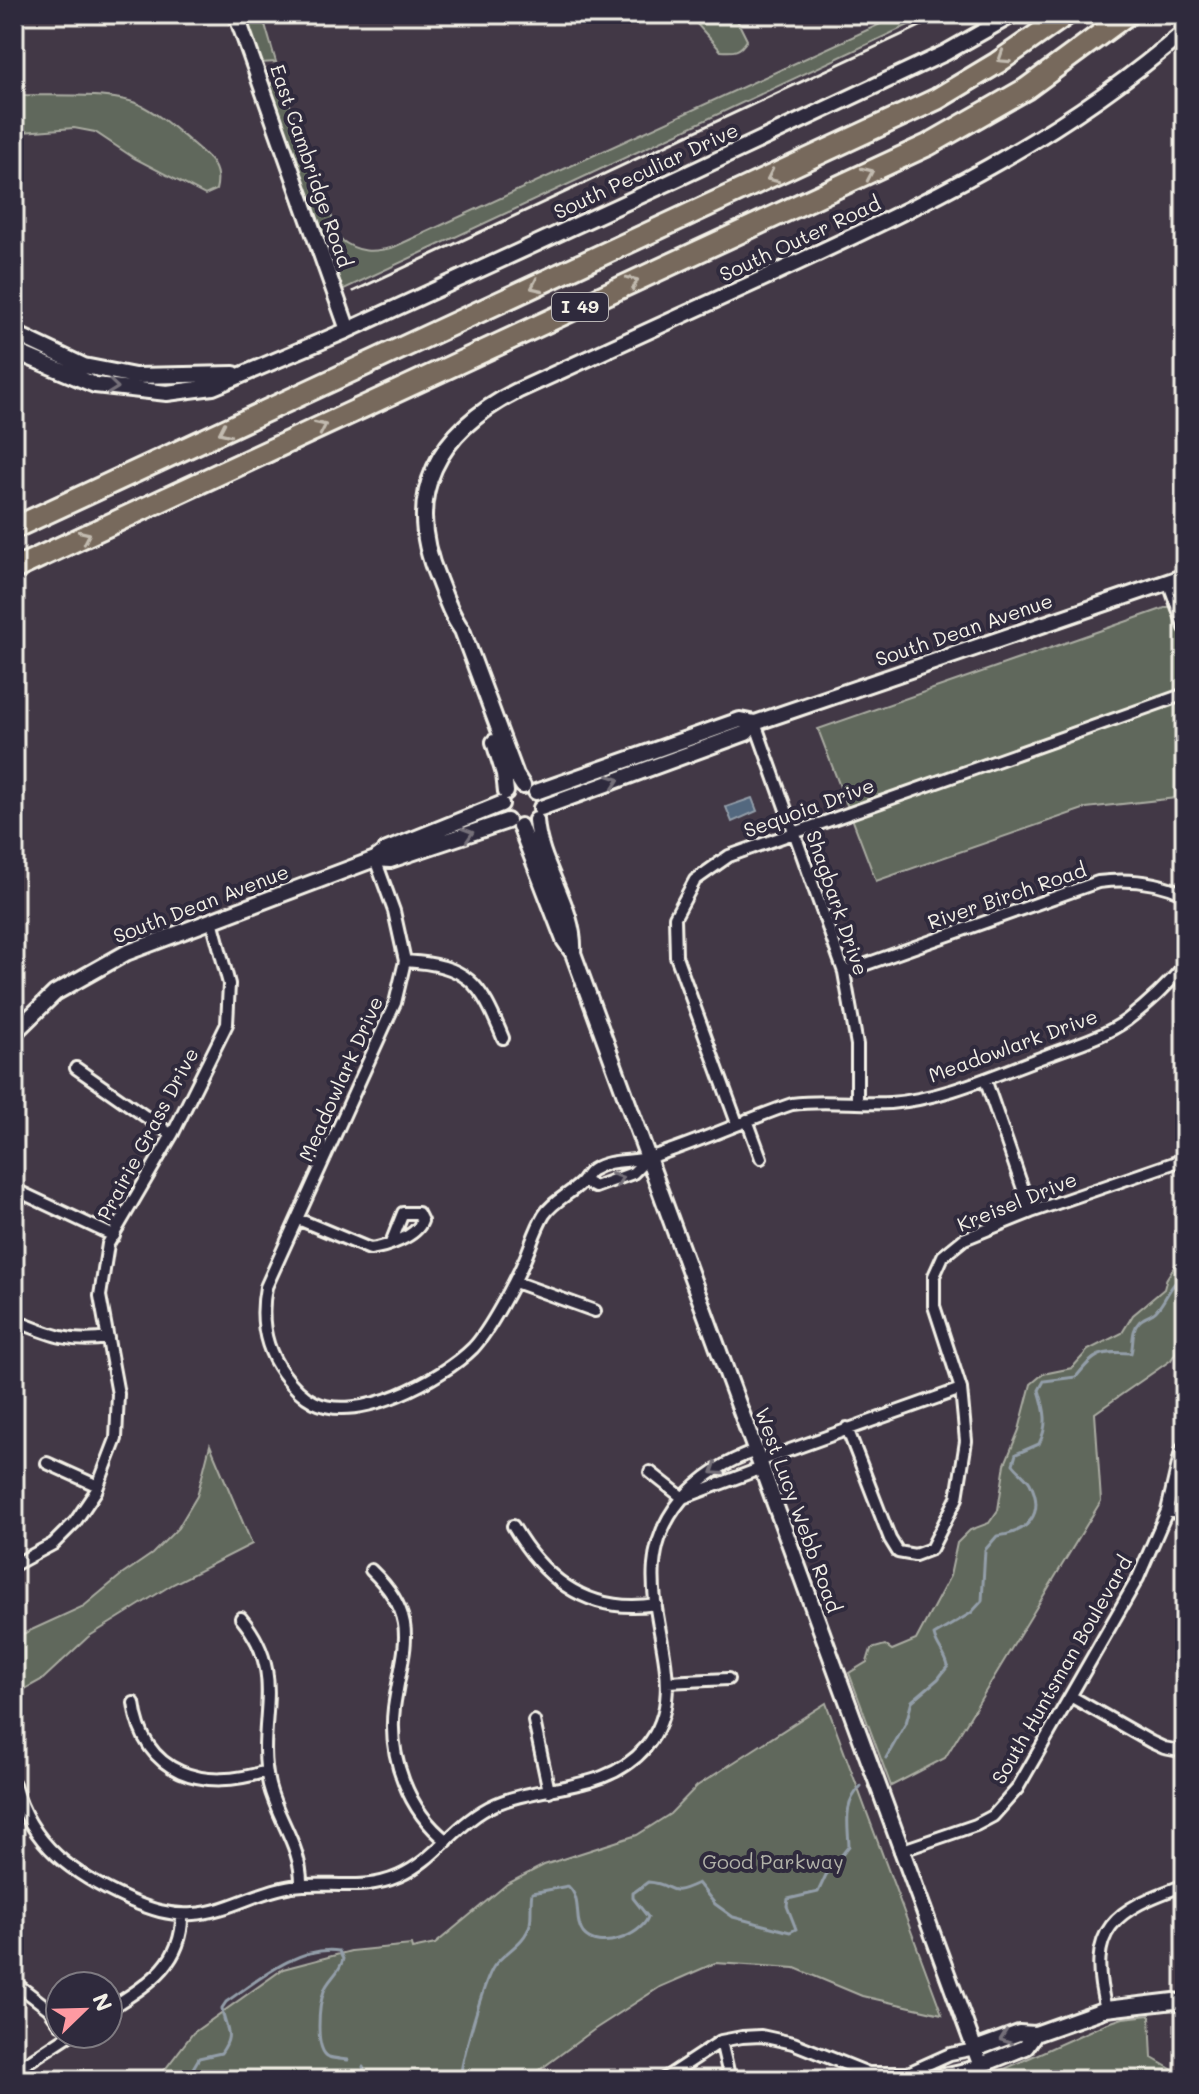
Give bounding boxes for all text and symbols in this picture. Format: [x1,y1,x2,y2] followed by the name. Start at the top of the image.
[998,49,1012,64] one-way arrow
[265,61,359,271] street label: East Cambridge Road
[549,116,742,224] street label: South Peculiar Drive
[860,166,875,182] one-way arrow
[766,167,781,183] one-way arrow
[715,189,884,287] street label: South Outer Road
[530,276,545,292] one-way arrow
[624,276,639,292] one-way arrow
[552,293,608,321] road number: I 49
[107,378,120,395] one-way arrow
[218,421,232,437] one-way arrow
[312,421,327,437] one-way arrow
[76,530,91,546] one-way arrow
[872,587,1056,672] street label: South Dean Avenue
[740,771,878,843] street label: Sequoia Drive
[606,775,620,791] one-way arrow
[460,827,474,843] one-way arrow
[801,827,875,979] street label: Shagbark Drive
[924,856,1089,934] street label: River Birch Road
[109,858,292,948] street label: South Dean Avenue
[292,992,388,1165] street label: Meadowlark Drive
[924,1002,1101,1088] street label: Meadowlark Drive
[91,1043,204,1224] street label: Prairie Grass Drive
[953,1165,1080,1237] street label: Kreisel Drive
[610,1172,624,1189] one-way arrow
[750,1403,848,1616] street label: West Lucy Webb Road
[711,1460,725,1475] one-way arrow
[985,1551,1137,1788] street label: South Huntsman Boulevard
[702,1848,844,1874] park label: Good Parkway
[44,1970,124,2050] north arrow
[86,1989,119,2015] text: N
[999,2028,1013,2045] one-way arrow

